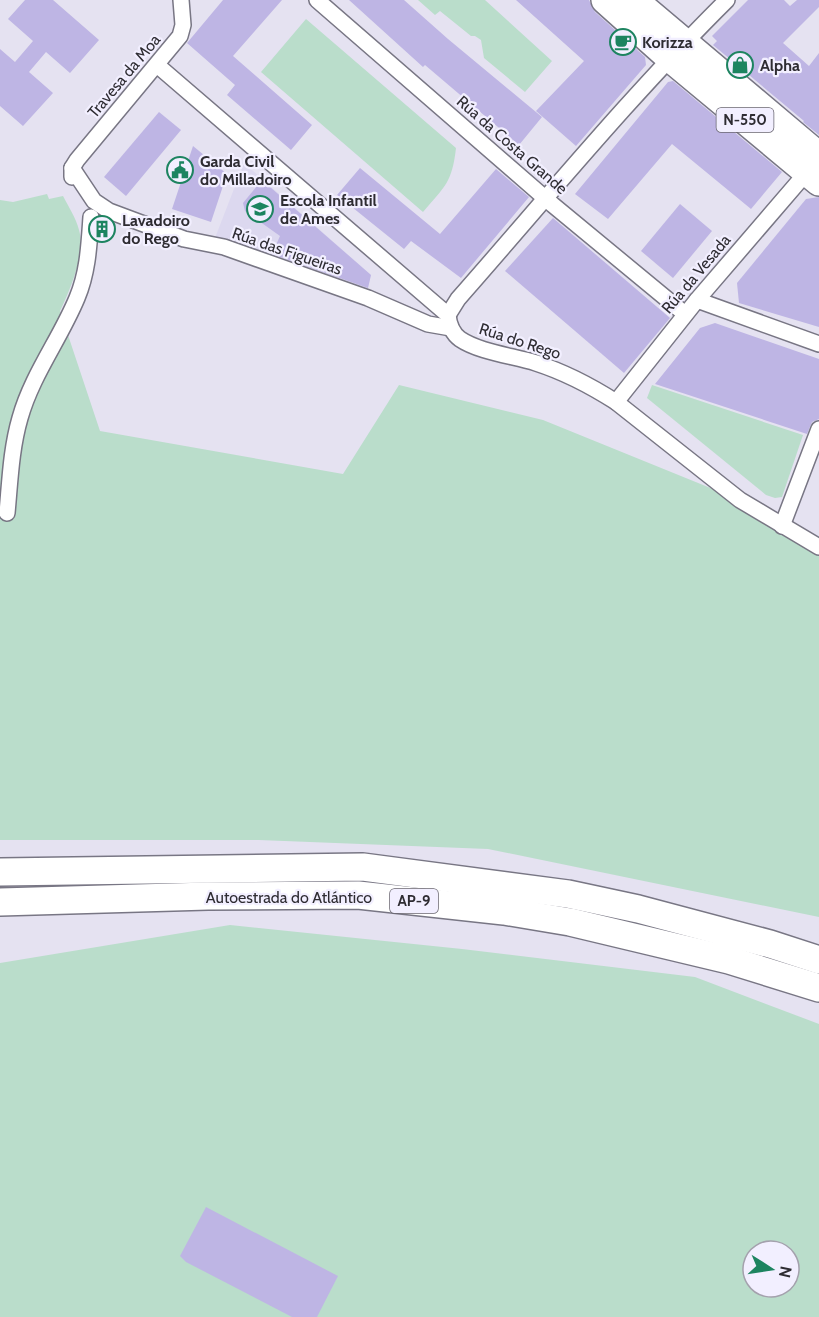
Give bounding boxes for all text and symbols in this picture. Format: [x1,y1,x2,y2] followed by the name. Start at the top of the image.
[608,27,638,57] cafe icon: Korizza
[84,30,164,121] street label: Travesa da Moa
[642,33,693,52] place label: Korizza
[725,50,755,80] shop icon: Alpha
[760,56,800,75] place label: Alpha
[453,92,571,198] street label: Rúa da Costa Grande
[716,108,774,132] road number: N-550
[200,152,292,189] place label: Garda Civil do Milladoiro
[165,155,195,185] public building icon: Garda Civil do Milladoiro
[280,191,377,228] place label: Escola Infantil de Ames
[245,194,275,224] school or university icon: Escola Infantil de Ames
[122,211,190,248] place label: Lavadoiro do Rego
[87,214,117,244] building icon: Lavadoiro do Rego
[230,223,345,279] street label: Rúa das Figueiras
[658,230,735,317] street label: Rúa da Vesada
[477,319,563,363] street label: Rúa do Rego
[206,888,372,907] street label: Autoestrada do Atlántico
[390,889,438,913] road number: AP-9
[741,1239,801,1299] north arrow
[775,1265,796,1280] text: N

